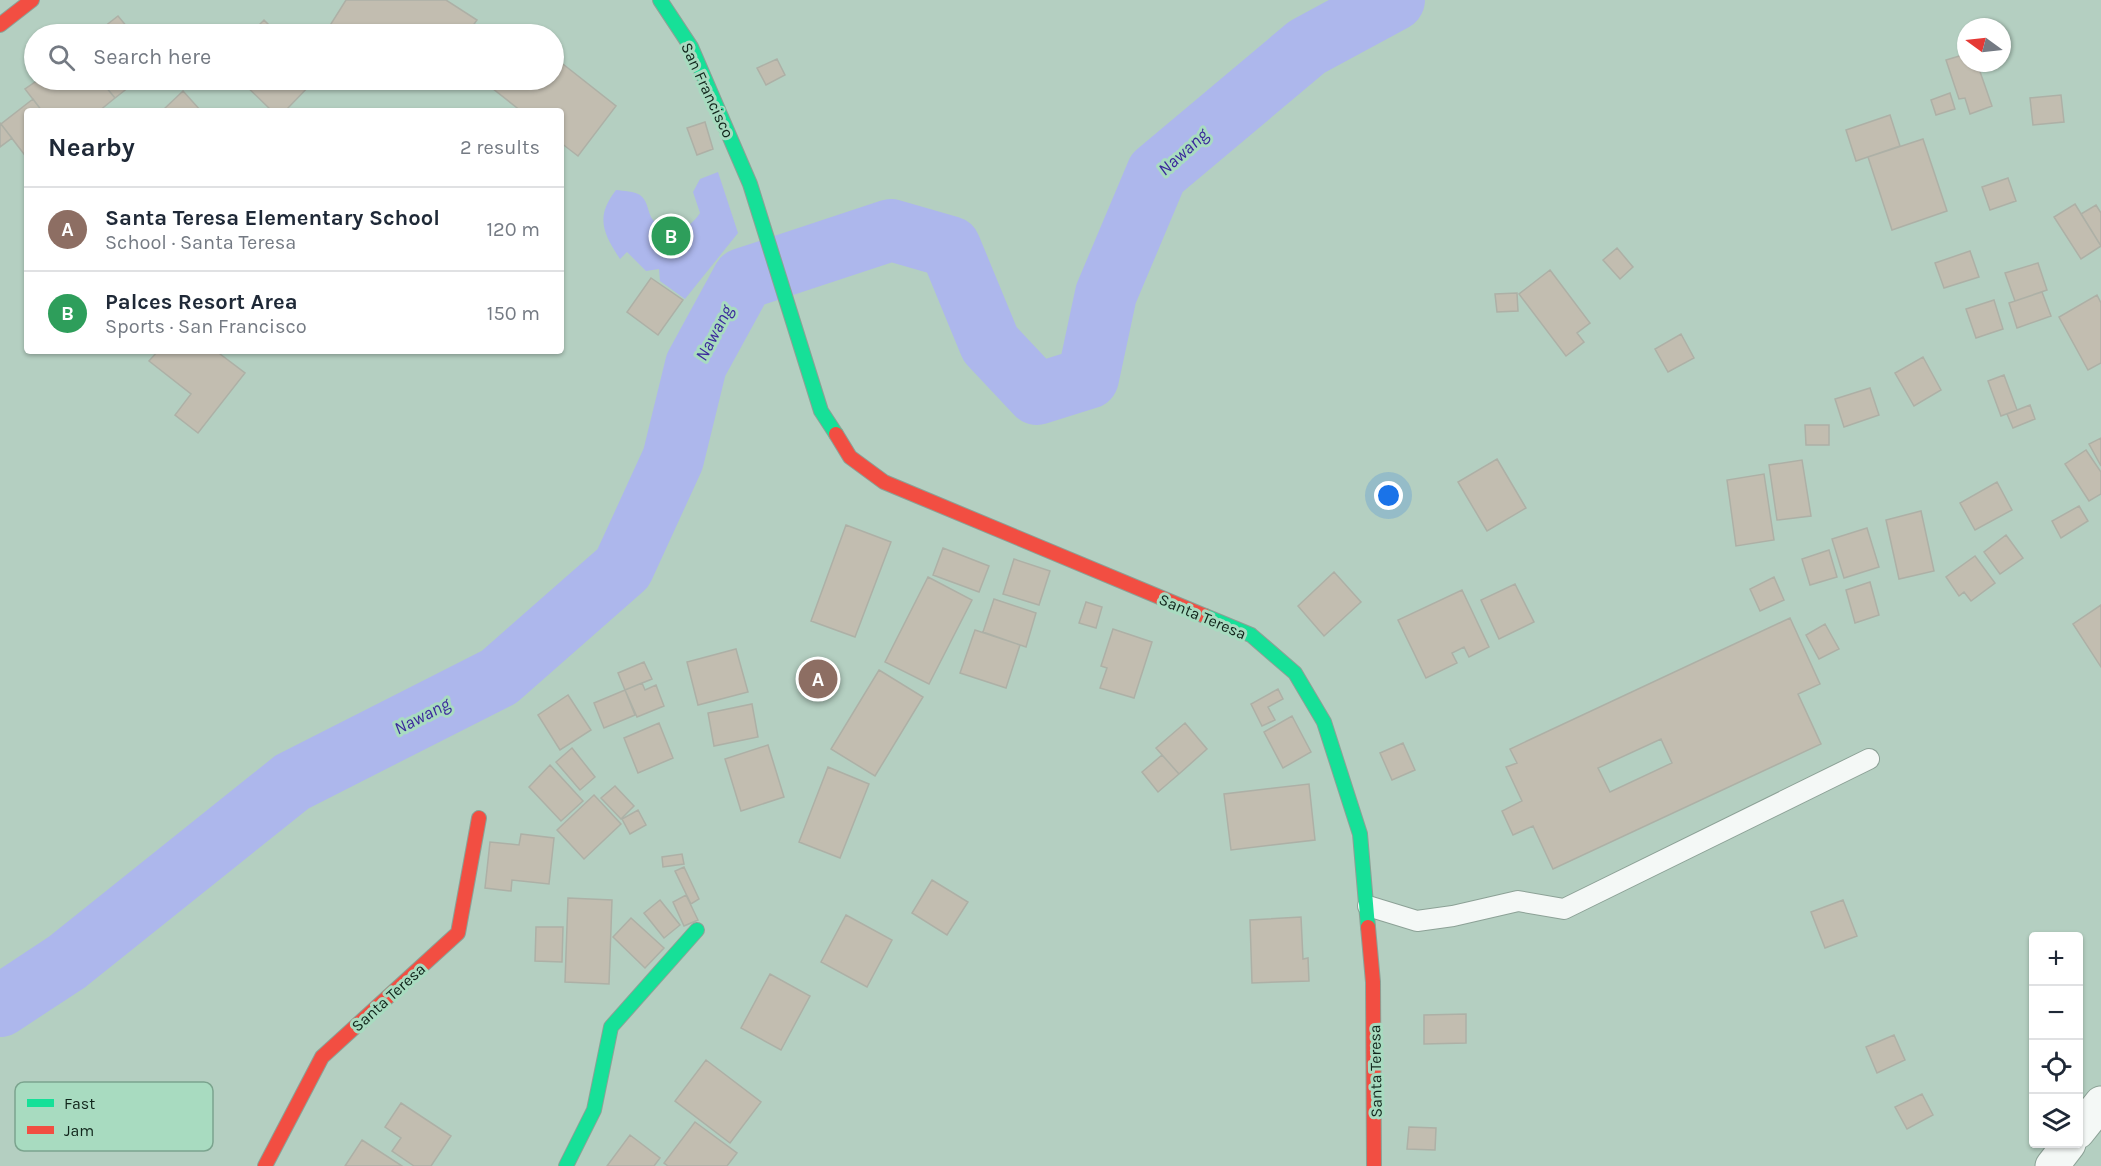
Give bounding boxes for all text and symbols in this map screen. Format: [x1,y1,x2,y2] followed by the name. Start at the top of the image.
[1957,18,2011,72] north arrow
[24,24,564,90] search box
[677,40,738,141] street label: San Francisco
[45,41,78,74] icon: search
[93,44,211,70] text: Search here
[1153,123,1213,180] water label: Nawang
[48,132,135,163] text: Nearby
[460,136,540,159] text: 2 results
[105,205,440,231] text: Santa Teresa Elementary School
[652,214,690,258] pin: B
[61,218,74,241] text: A
[486,218,540,241] text: 120 m
[105,231,296,254] text: School · Santa Teresa
[105,289,298,315] text: Palces Resort Area
[690,301,738,365] water label: Nawang
[61,302,74,325] text: B
[487,302,540,325] text: 150 m
[105,315,307,338] text: Sports · San Francisco
[1374,481,1403,510] your location
[1156,590,1249,643] street label: Santa Teresa
[798,656,838,702] pin: A
[390,692,454,739] water label: Nawang
[2029,932,2083,1148] map controls
[2029,932,2083,986] button: +
[347,959,429,1036] street label: Santa Teresa
[2029,986,2083,1040] button: −
[1365,1024,1386,1118] street label: Santa Teresa
[2029,1040,2083,1094] button: locate
[15,1082,213,1151] legend
[64,1094,95,1113] text: Fast
[2029,1094,2083,1148] button: layers
[64,1121,94,1140] text: Jam

